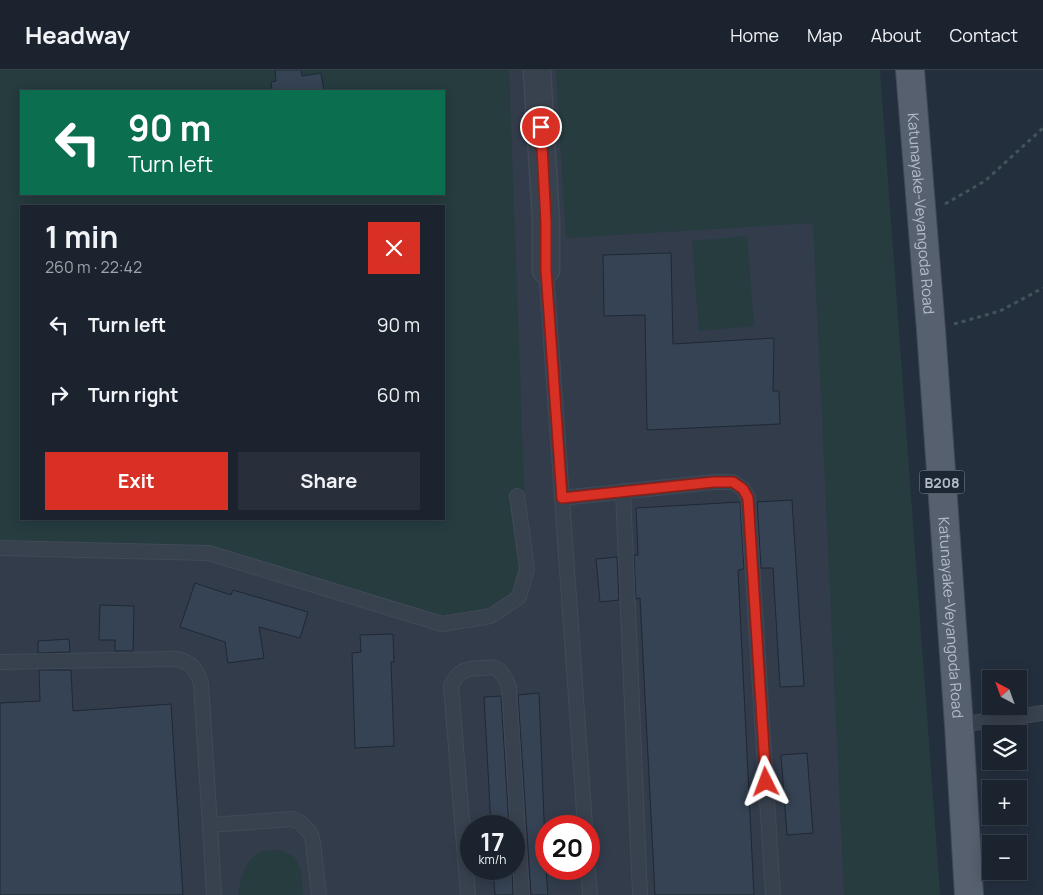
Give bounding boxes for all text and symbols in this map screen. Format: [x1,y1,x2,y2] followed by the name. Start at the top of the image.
[25,18,130,51] text: Headway
[730,23,779,47] text: Home
[807,23,843,47] text: Map
[871,23,921,47] text: About
[949,23,1018,47] text: Contact
[128,104,211,152] text: 90 m
[520,106,562,148] pin
[45,110,110,175] icon: left
[903,112,940,315] street label: Katunayake-Veyangoda Road
[527,113,555,141] icon: arrive
[128,149,213,179] text: Turn left
[45,216,118,257] text: 1 min
[368,222,420,274] button: close
[45,256,142,278] text: 260 m · 22:42
[45,311,73,339] icon: left
[88,312,166,338] text: Turn left
[377,312,420,338] text: 90 m
[45,381,73,409] icon: right
[88,382,178,408] text: Turn right
[377,382,420,408] text: 60 m
[45,452,228,510] button: Exit
[238,452,420,510] button: Share
[920,471,964,494] road number: B208
[934,516,969,719] street label: Katunayake-Veyangoda Road
[982,670,1028,715] north arrow
[982,670,1027,880] map controls
[982,725,1027,770] button: layers
[739,755,791,807] position arrow
[982,780,1027,825] button: +
[535,815,600,880] speed limit sign: 20
[480,824,505,859] text: 17
[982,835,1027,880] button: −
[479,851,506,868] text: km/h

